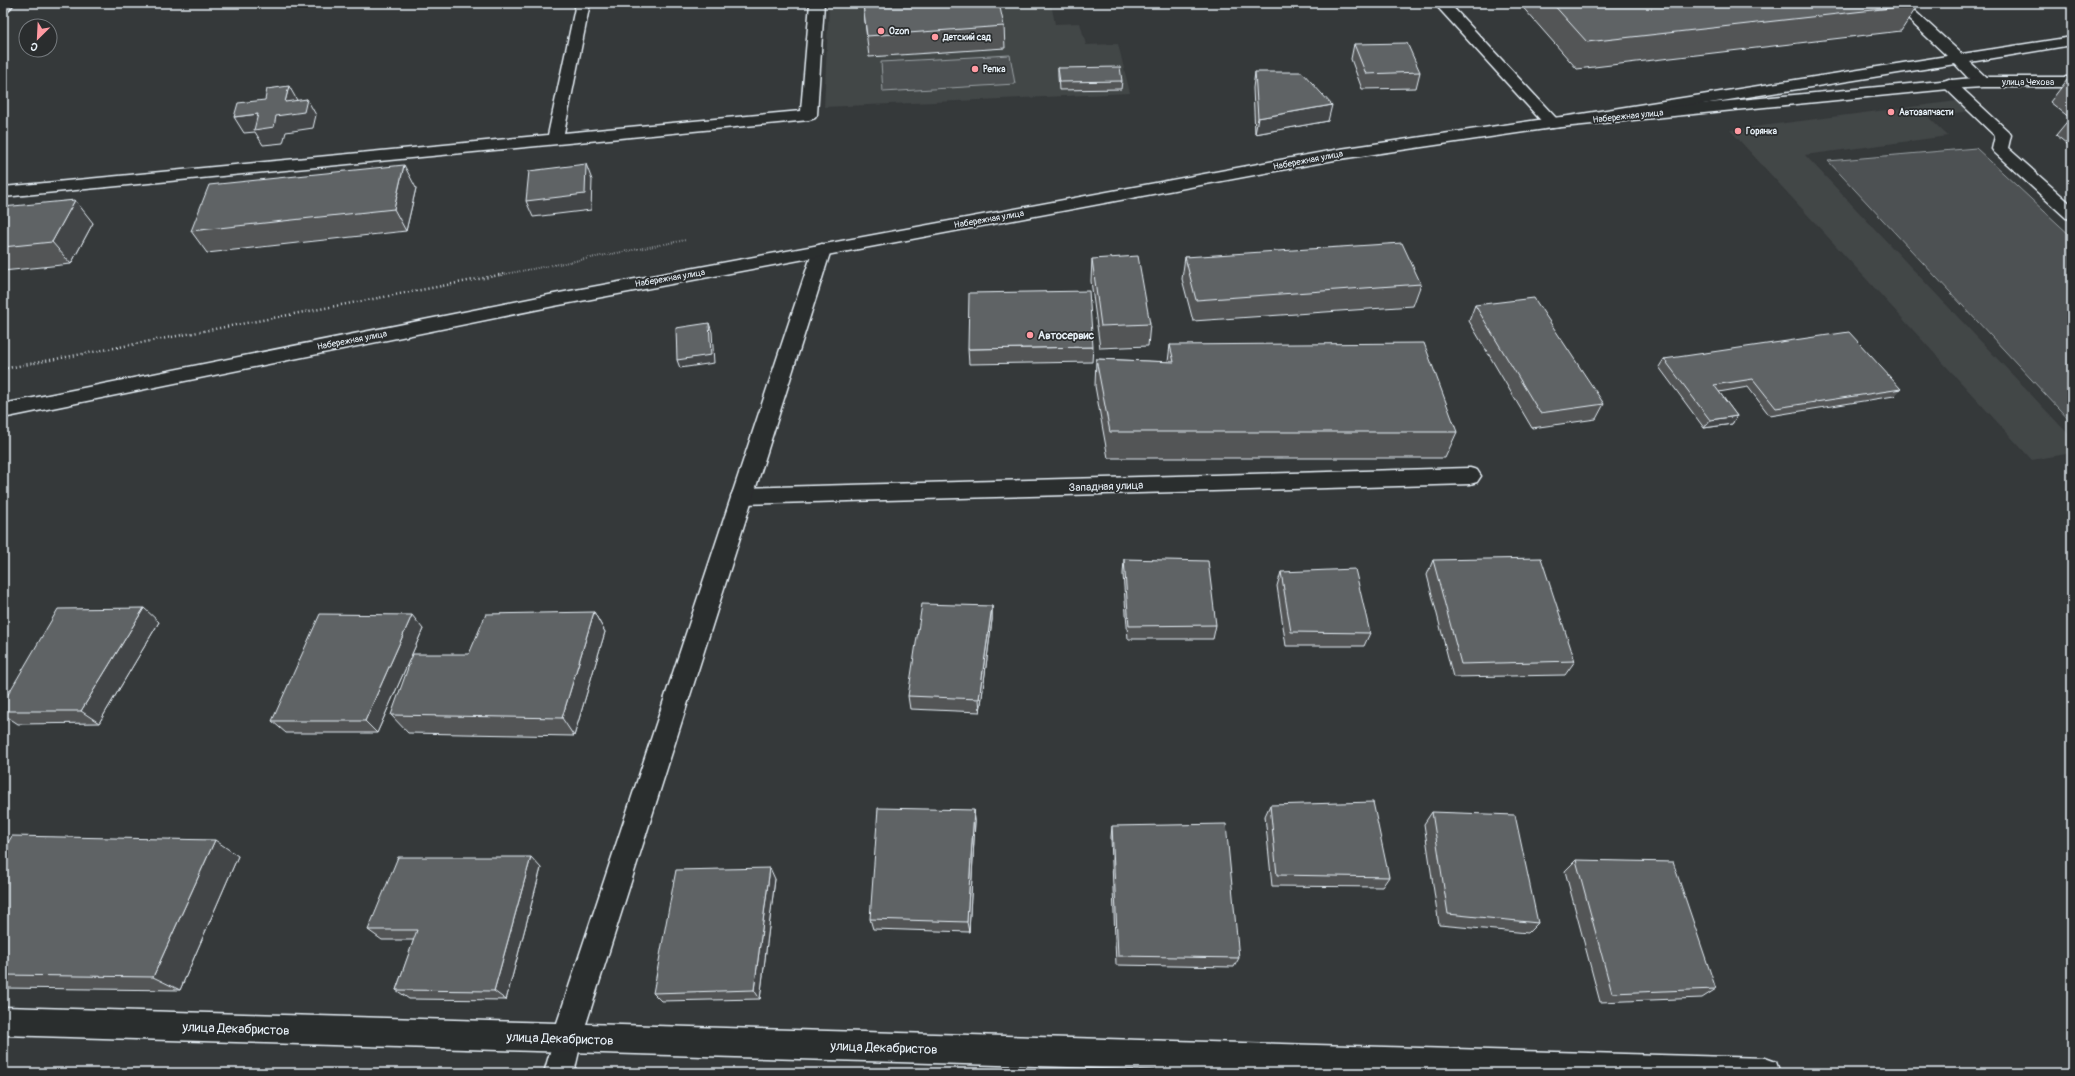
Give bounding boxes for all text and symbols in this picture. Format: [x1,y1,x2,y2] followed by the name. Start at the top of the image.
[18,18,58,58] north arrow
[876,26,886,36] marker: Ozon
[889,26,909,37] place label: Ozon
[930,32,940,42] marker: Детский сад
[942,32,992,43] place label: Детский сад
[28,39,40,54] text: С
[970,64,980,74] marker: Репка
[983,64,1006,75] place label: Репка
[2001,77,2054,88] street label: улица Чехова
[1592,107,1664,126] street label: Набережная улица
[1886,107,1896,117] marker: Автозапчасти
[1899,107,1954,118] place label: Автозапчасти
[1733,126,1743,136] marker: Горянка
[1746,126,1778,137] place label: Горянка
[1272,148,1344,173] street label: Набережная улица
[953,208,1025,231] street label: Набережная улица
[634,267,706,290] street label: Набережная улица
[316,328,388,353] street label: Набережная улица
[1038,329,1094,342] place label: Автосервис
[1025,330,1035,340] marker: Автосервис
[1069,479,1144,494] street label: Западная улица
[181,1019,290,1039] street label: улица Декабристов
[505,1029,614,1049] street label: улица Декабристов
[829,1038,938,1058] street label: улица Декабристов

